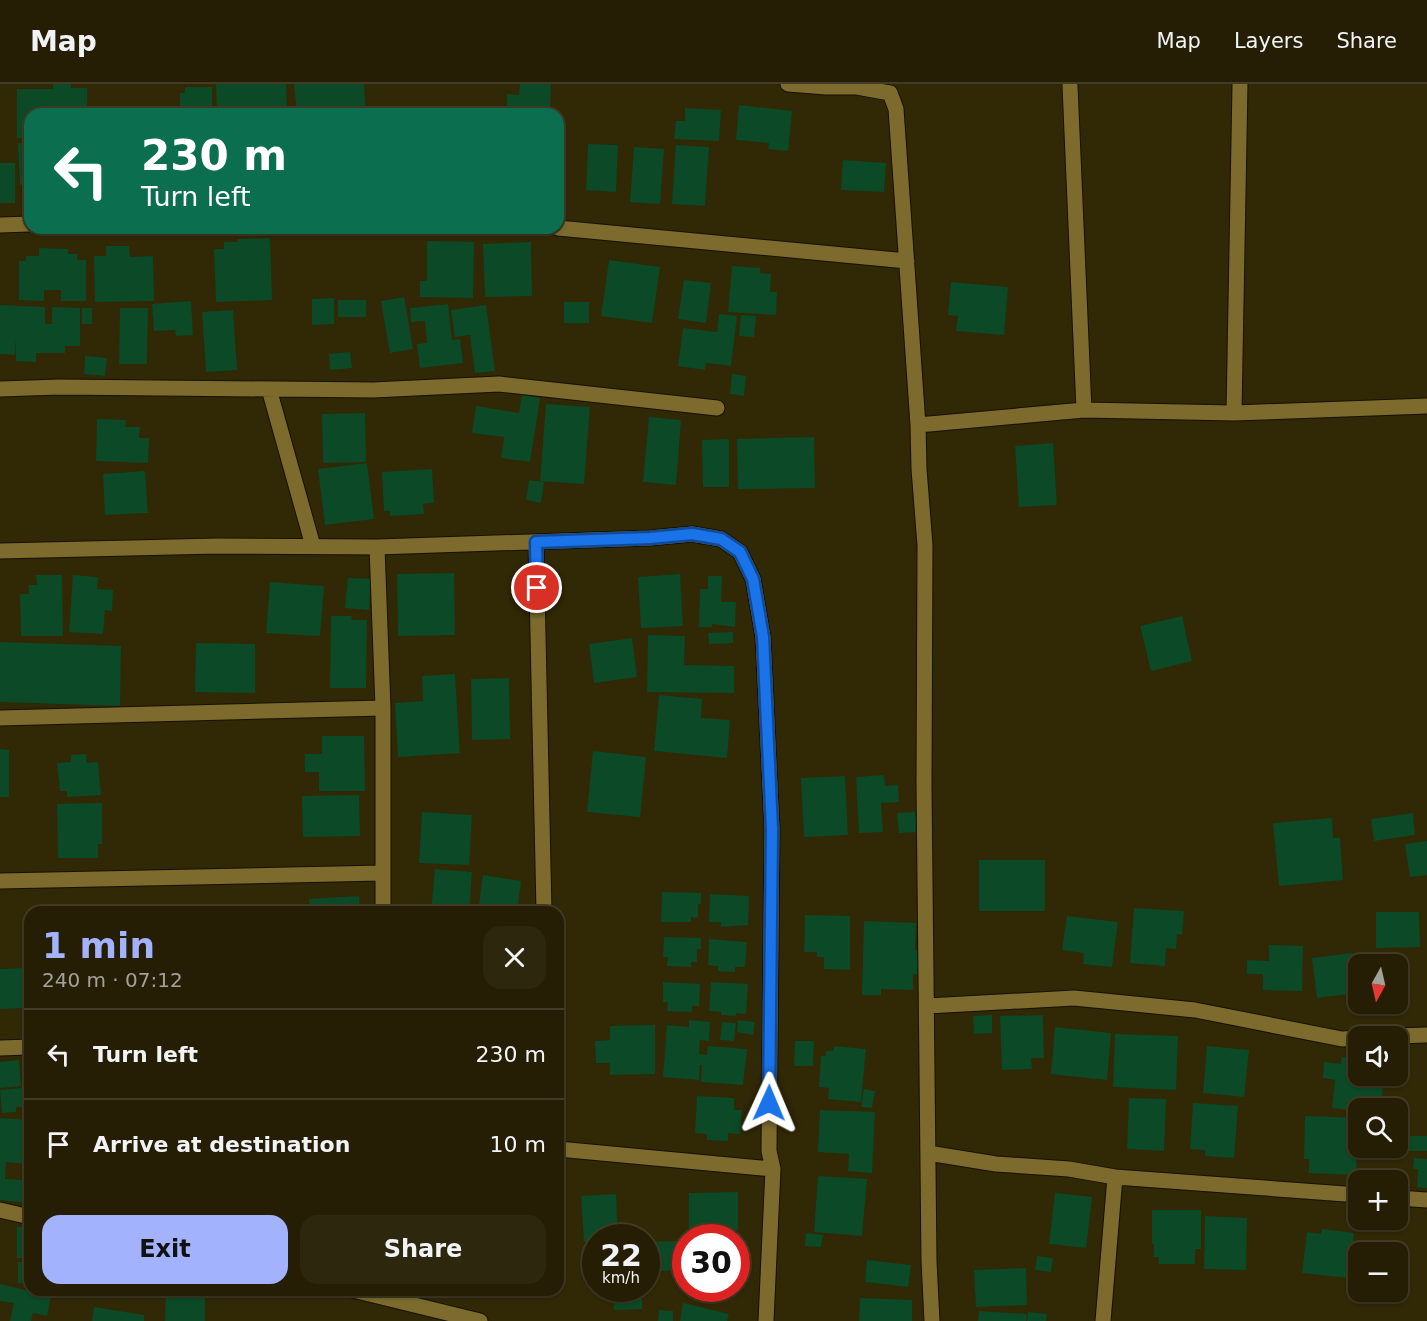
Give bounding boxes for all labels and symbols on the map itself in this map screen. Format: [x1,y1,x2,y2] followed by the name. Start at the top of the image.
[511,562,562,613] pin
[1348,954,1408,1014] north arrow
[737,1071,801,1135] position arrow
[672,1224,750,1302] speed limit sign: 30

